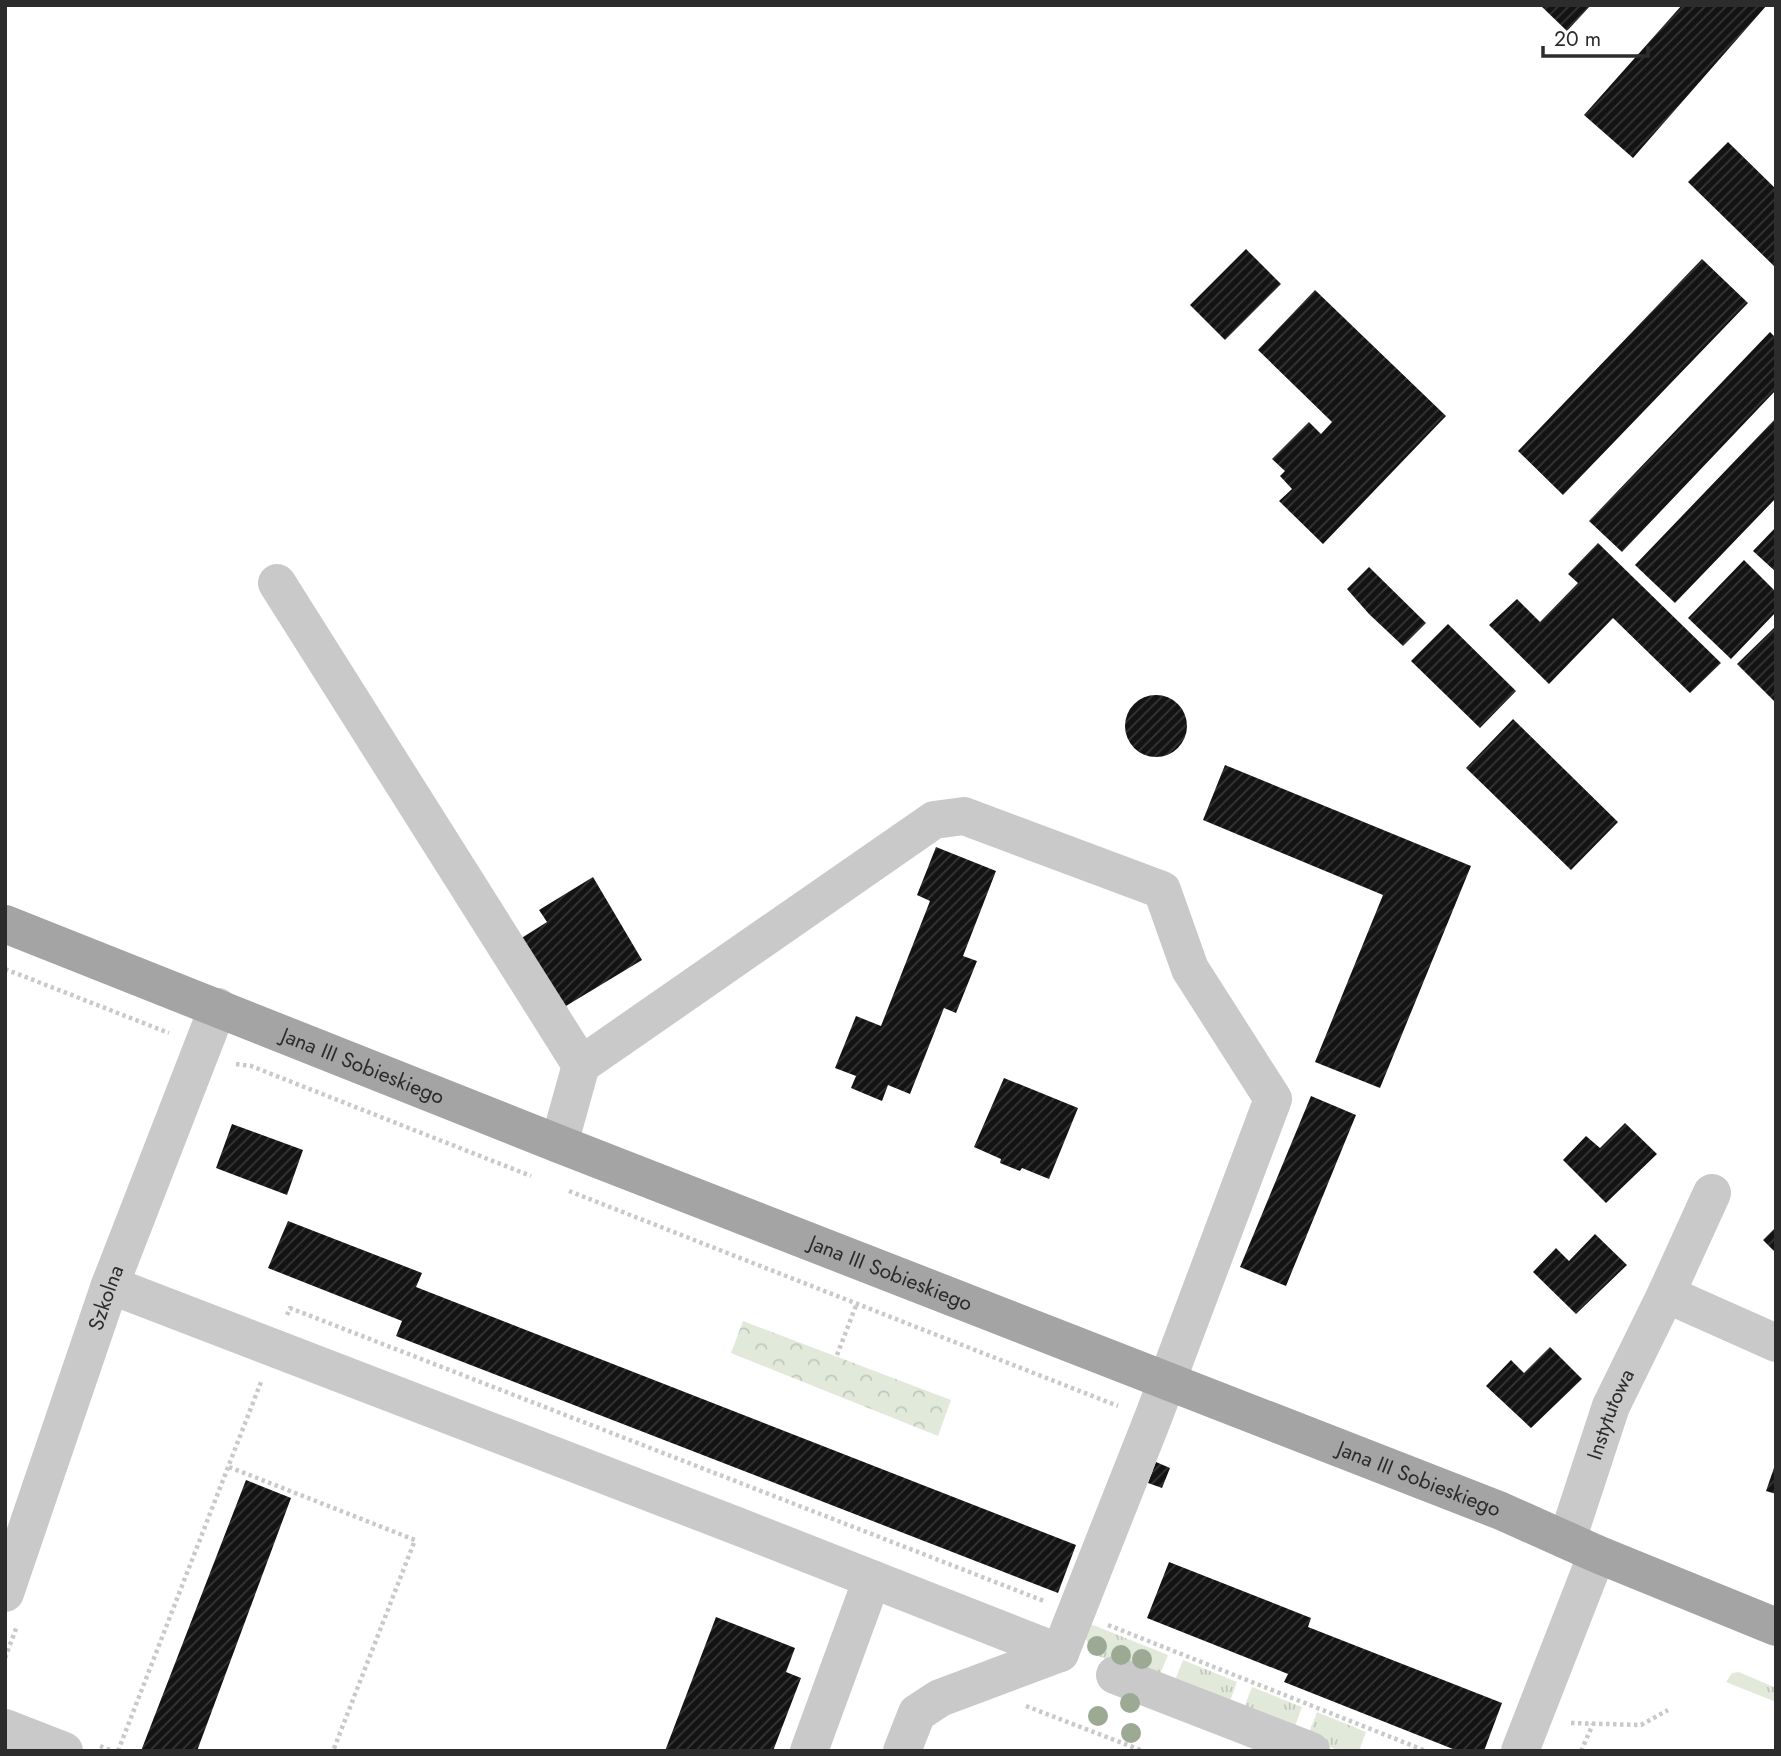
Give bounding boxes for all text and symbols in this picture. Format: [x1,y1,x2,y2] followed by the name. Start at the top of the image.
[1543,14,1648,58] scale bar
[1554,24,1601,54] text: 20 m
[274,1019,449,1112] street label: Jana III Sobieskiego
[802,1227,977,1319] street label: Jana III Sobieskiego
[81,1261,131,1335] street label: Szkolna
[1579,1364,1642,1464] street label: Instytutowa
[1330,1433,1505,1524] street label: Jana III Sobieskiego

